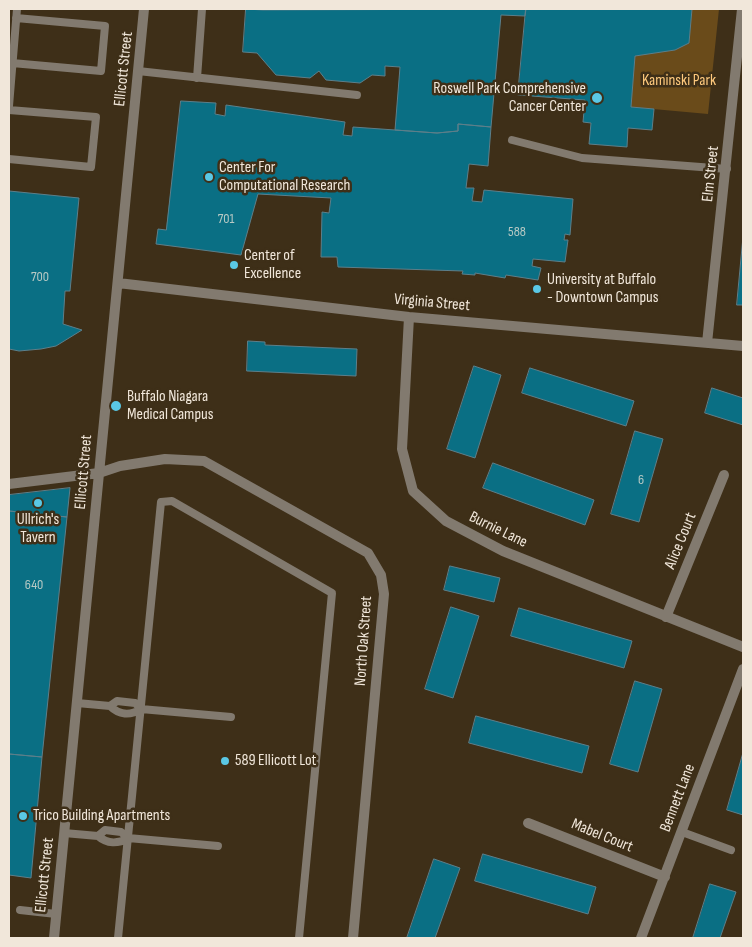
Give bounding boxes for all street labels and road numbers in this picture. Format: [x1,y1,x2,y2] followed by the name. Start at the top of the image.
[111,31,137,107] street label: Ellicott Street
[699,145,723,203] street label: Elm Street
[393,290,471,316] street label: Virginia Street
[71,434,97,510] street label: Ellicott Street
[466,508,530,552] street label: Burnie Lane
[661,510,701,572] street label: Alice Court
[351,595,377,687] street label: North Oak Street
[656,761,700,835] street label: Bennett Lane
[568,815,636,857] street label: Mabel Court
[32,837,58,913] street label: Ellicott Street

